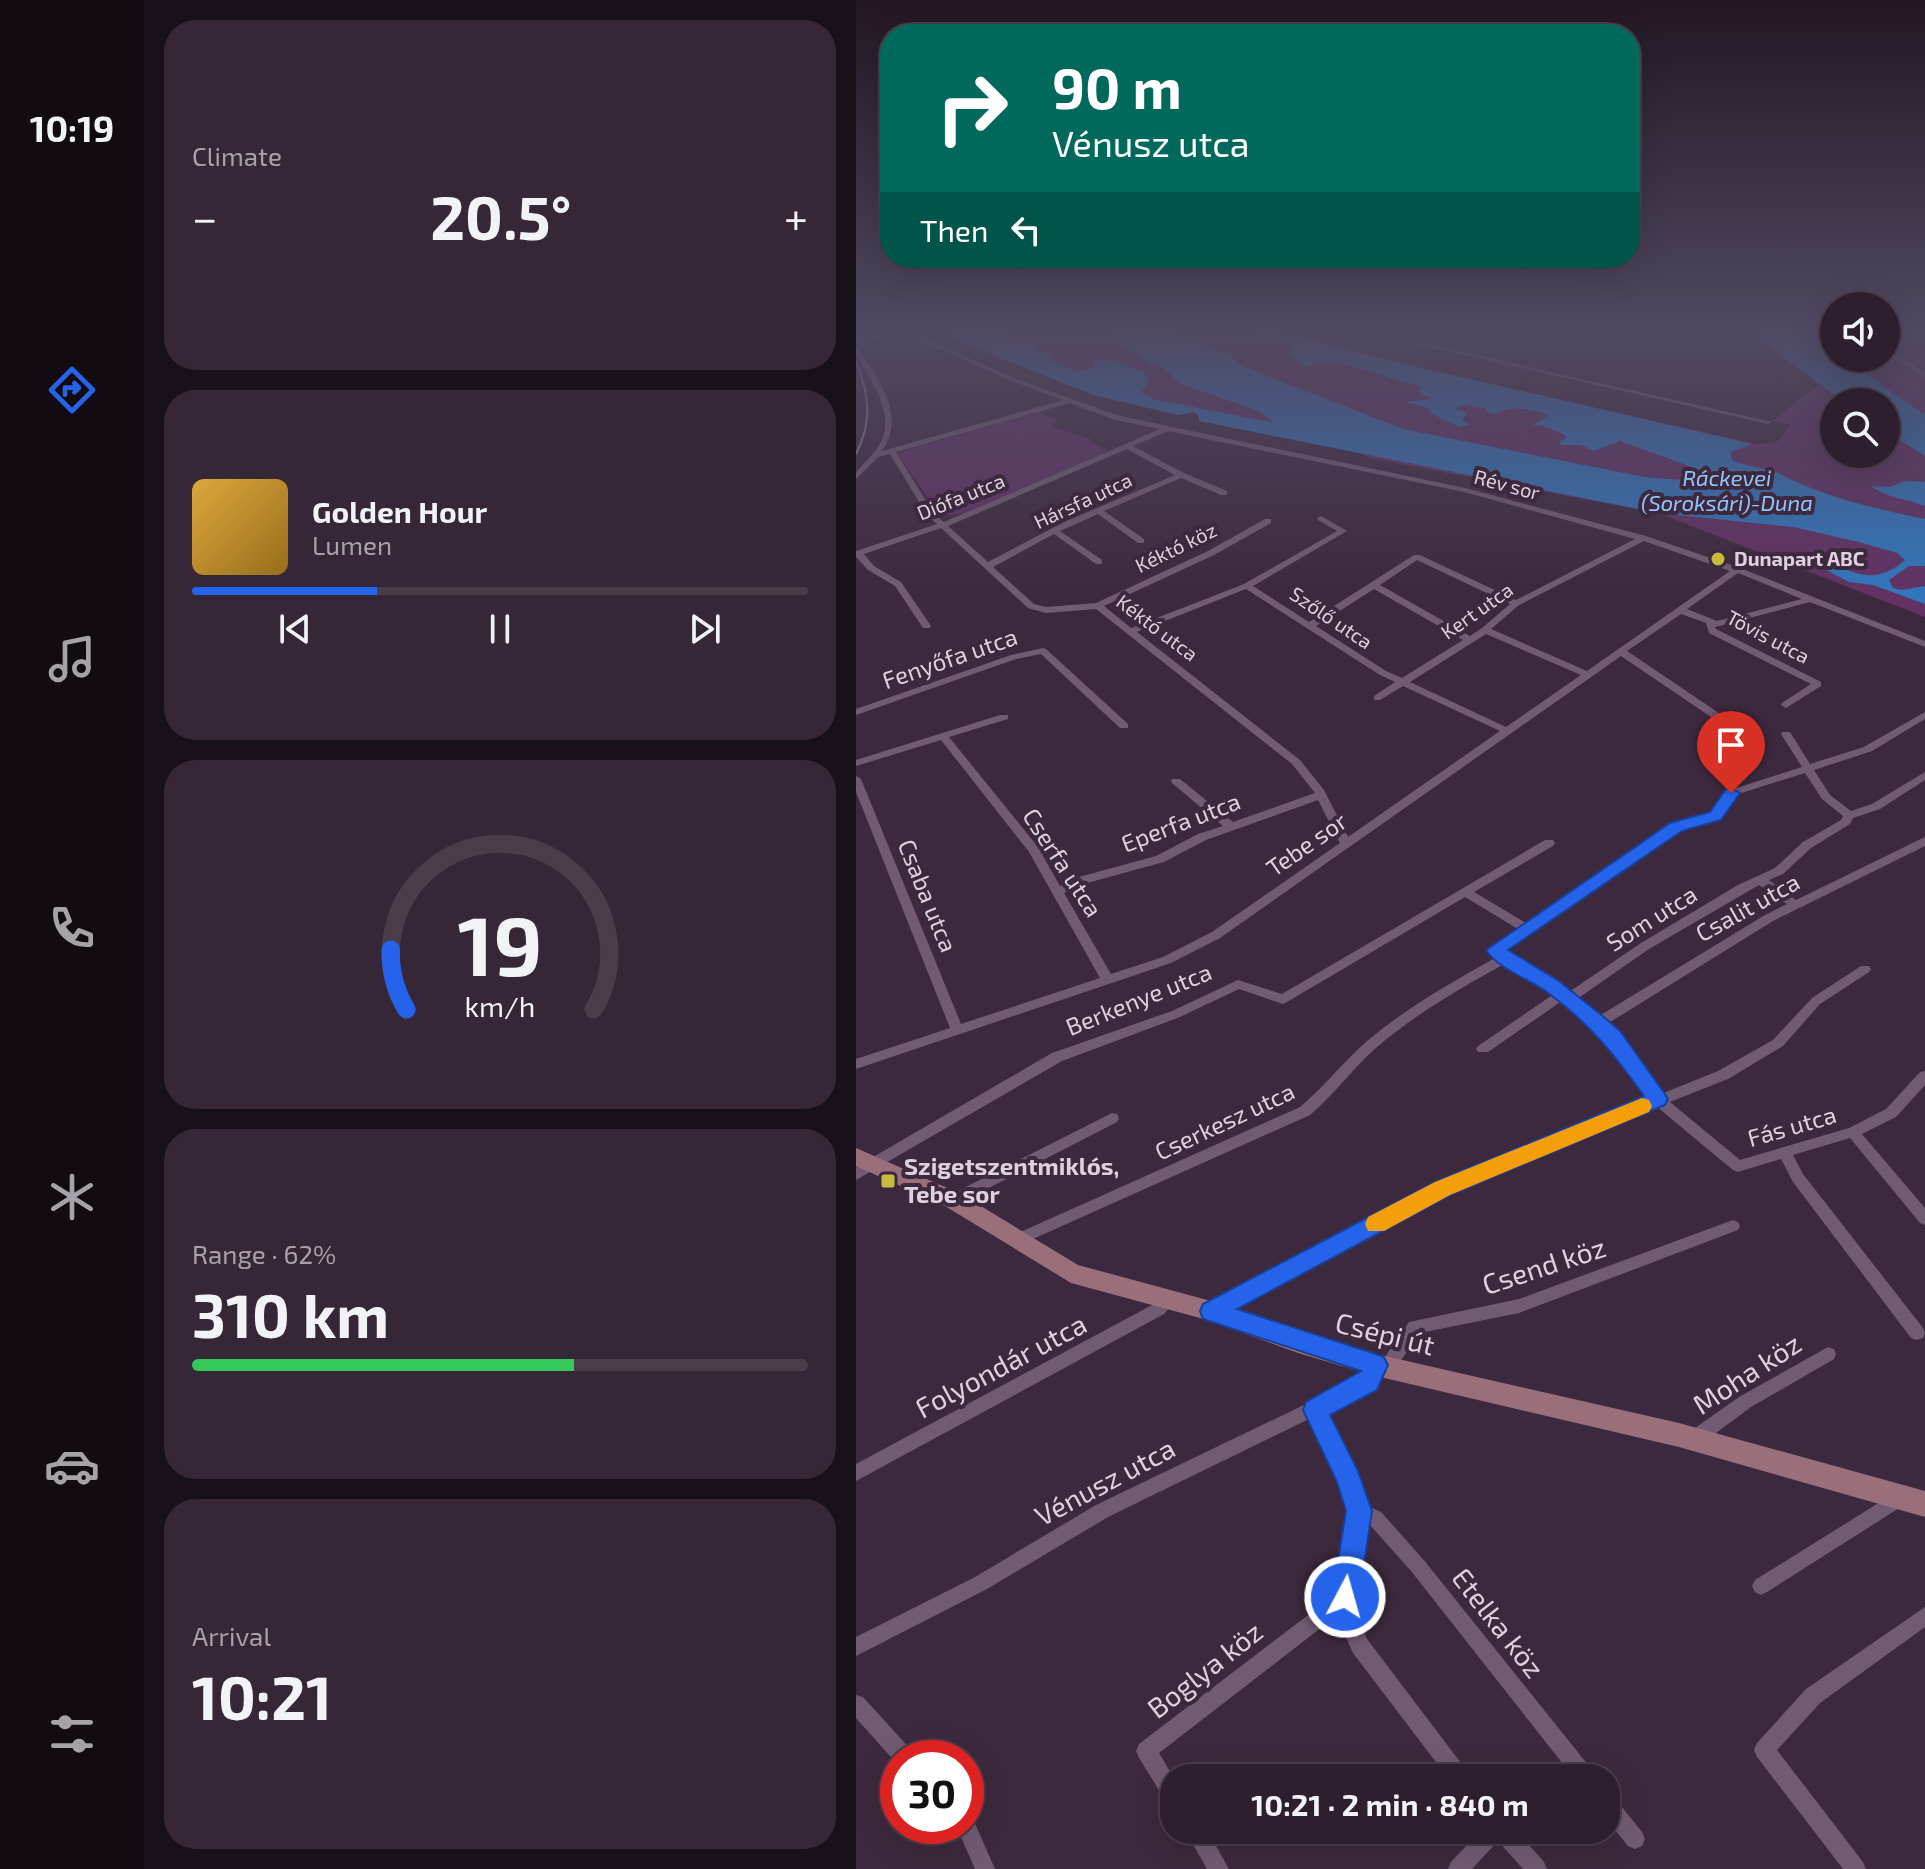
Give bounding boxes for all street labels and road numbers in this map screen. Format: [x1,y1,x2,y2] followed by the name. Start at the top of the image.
[1472,464,1543,504] street label: Rév sor
[1030,467,1135,533] street label: Hársfa utca
[913,468,1008,525] street label: Diófa utca
[1131,517,1220,577] street label: Kéktó köz
[1436,577,1517,644] street label: Kert utca
[1286,581,1377,653] street label: Szőlő utca
[1112,589,1203,666] street label: Kéktó utca
[1723,604,1814,668] street label: Tövis utca
[878,621,1021,694] street label: Fenyőfa utca
[1117,786,1244,858] street label: Eperfa utca
[1017,802,1109,922] street label: Cserfa utca
[1260,805,1352,882] street label: Tebe sor
[893,835,964,956] street label: Csaba utca
[1690,866,1804,947] street label: Csalit utca
[1601,879,1702,957] street label: Som utca
[1061,956,1216,1041] street label: Berkenye utca
[1150,1076,1299,1166] street label: Cserkesz utca
[1744,1099,1839,1152] street label: Fás utca
[1478,1229,1610,1301] street label: Csend köz
[1332,1304,1438,1362] street label: Csépi út
[909,1306,1092,1425] street label: Folyondár utca
[1686,1326,1807,1421] street label: Moha köz
[1029,1430,1180,1532] street label: Vénusz utca
[1446,1561,1552,1684] street label: Etelka köz
[1140,1614,1269,1725] street label: Boglya köz

